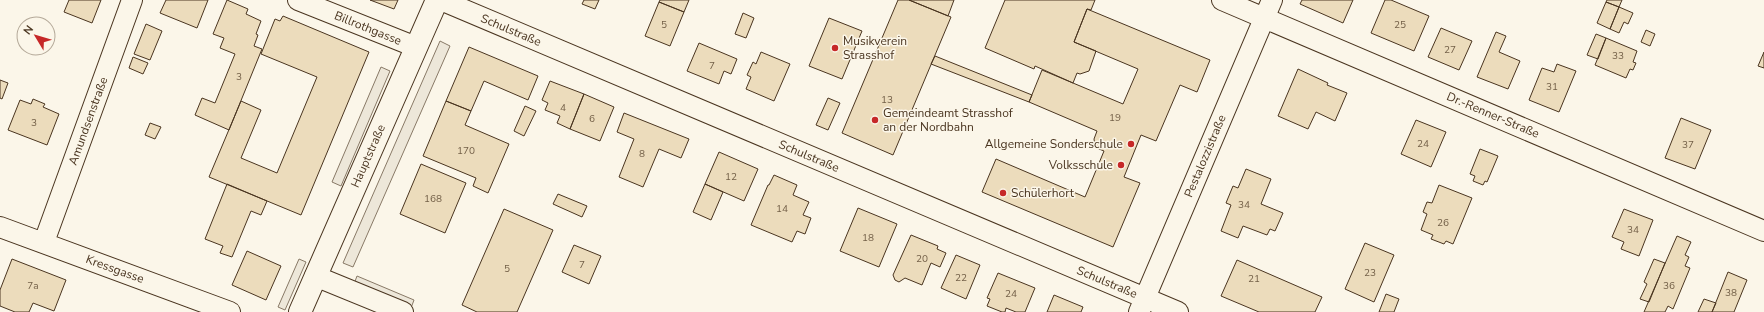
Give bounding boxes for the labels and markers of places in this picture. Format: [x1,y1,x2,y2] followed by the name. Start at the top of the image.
[843,33,907,63] place label: Musikverein Strasshof
[830,43,840,53] marker: Musikverein Strasshof
[883,105,1014,135] place label: Gemeindeamt Strasshof an der Nordbahn
[870,115,880,125] marker: Gemeindeamt Strasshof an der Nordbahn
[985,136,1123,152] place label: Allgemeine Sonderschule
[1126,139,1136,149] marker: Allgemeine Sonderschule
[1048,157,1113,173] place label: Volksschule
[1116,160,1126,170] marker: Volksschule
[1011,185,1075,201] place label: Schülerhort
[998,188,1008,198] marker: Schülerhort

